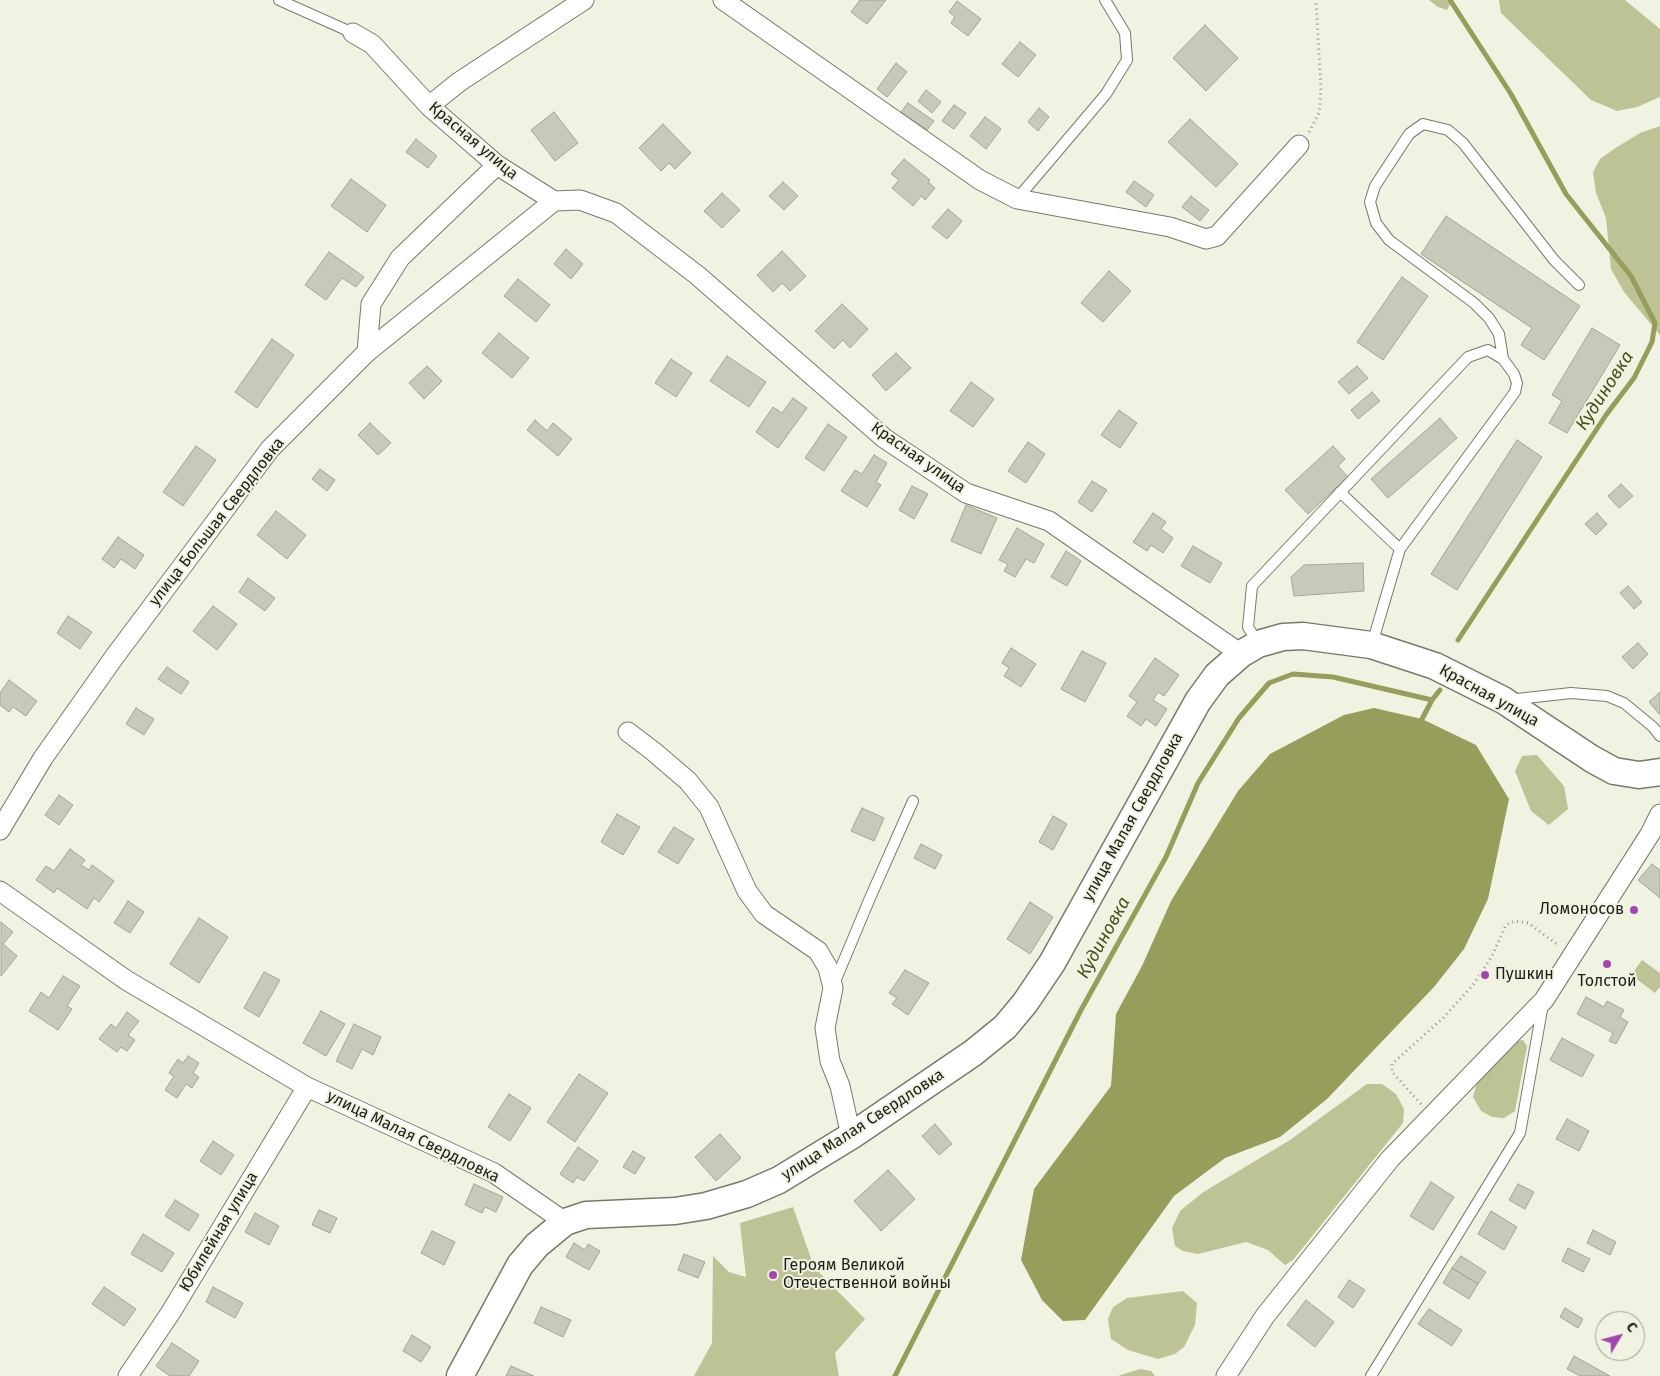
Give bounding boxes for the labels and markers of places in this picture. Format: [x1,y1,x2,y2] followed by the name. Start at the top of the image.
[1540,900,1624,920] place label: Ломоносов
[1628,904,1640,916] marker: Ломоносов
[1601,958,1613,970] marker: Толстой
[1495,965,1554,985] place label: Пушкин
[1479,969,1491,981] marker: Пушкин
[1577,972,1637,992] place label: Толстой
[783,1256,951,1294] place label: Героям Великой Отечественной войны
[767,1269,779,1281] marker: Героям Великой Отечественной войны

